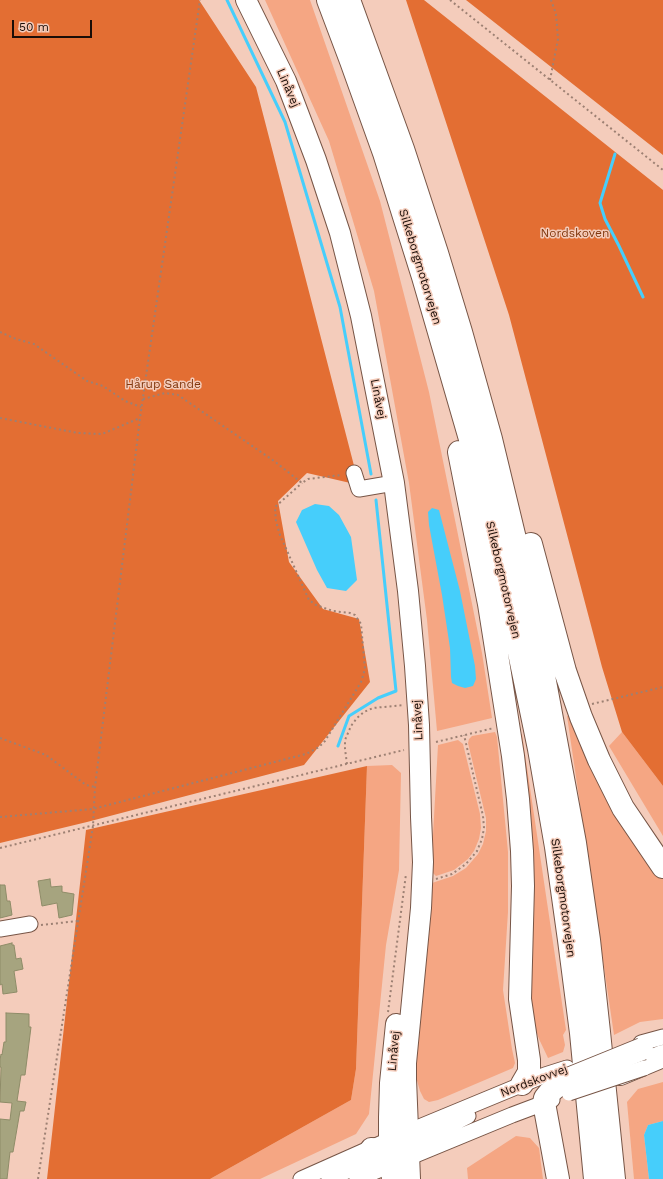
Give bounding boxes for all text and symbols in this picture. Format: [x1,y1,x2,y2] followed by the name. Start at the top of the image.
[14,12,94,38] scale bar
[19,20,49,34] text: 50 m
[273,66,303,110] street label: Linåvej
[396,207,444,327] street label: Silkeborgmotorvejen
[541,226,609,240] park label: Nordskoven
[125,377,201,391] park label: Hårup Sande
[367,378,389,420] street label: Linåvej
[482,520,524,640] street label: Silkeborgmotorvejen
[410,699,426,741] street label: Linåvej
[548,838,578,958] street label: Silkeborgmotorvejen
[385,1030,403,1072] street label: Linåvej
[498,1062,570,1100] street label: Nordskovvej

